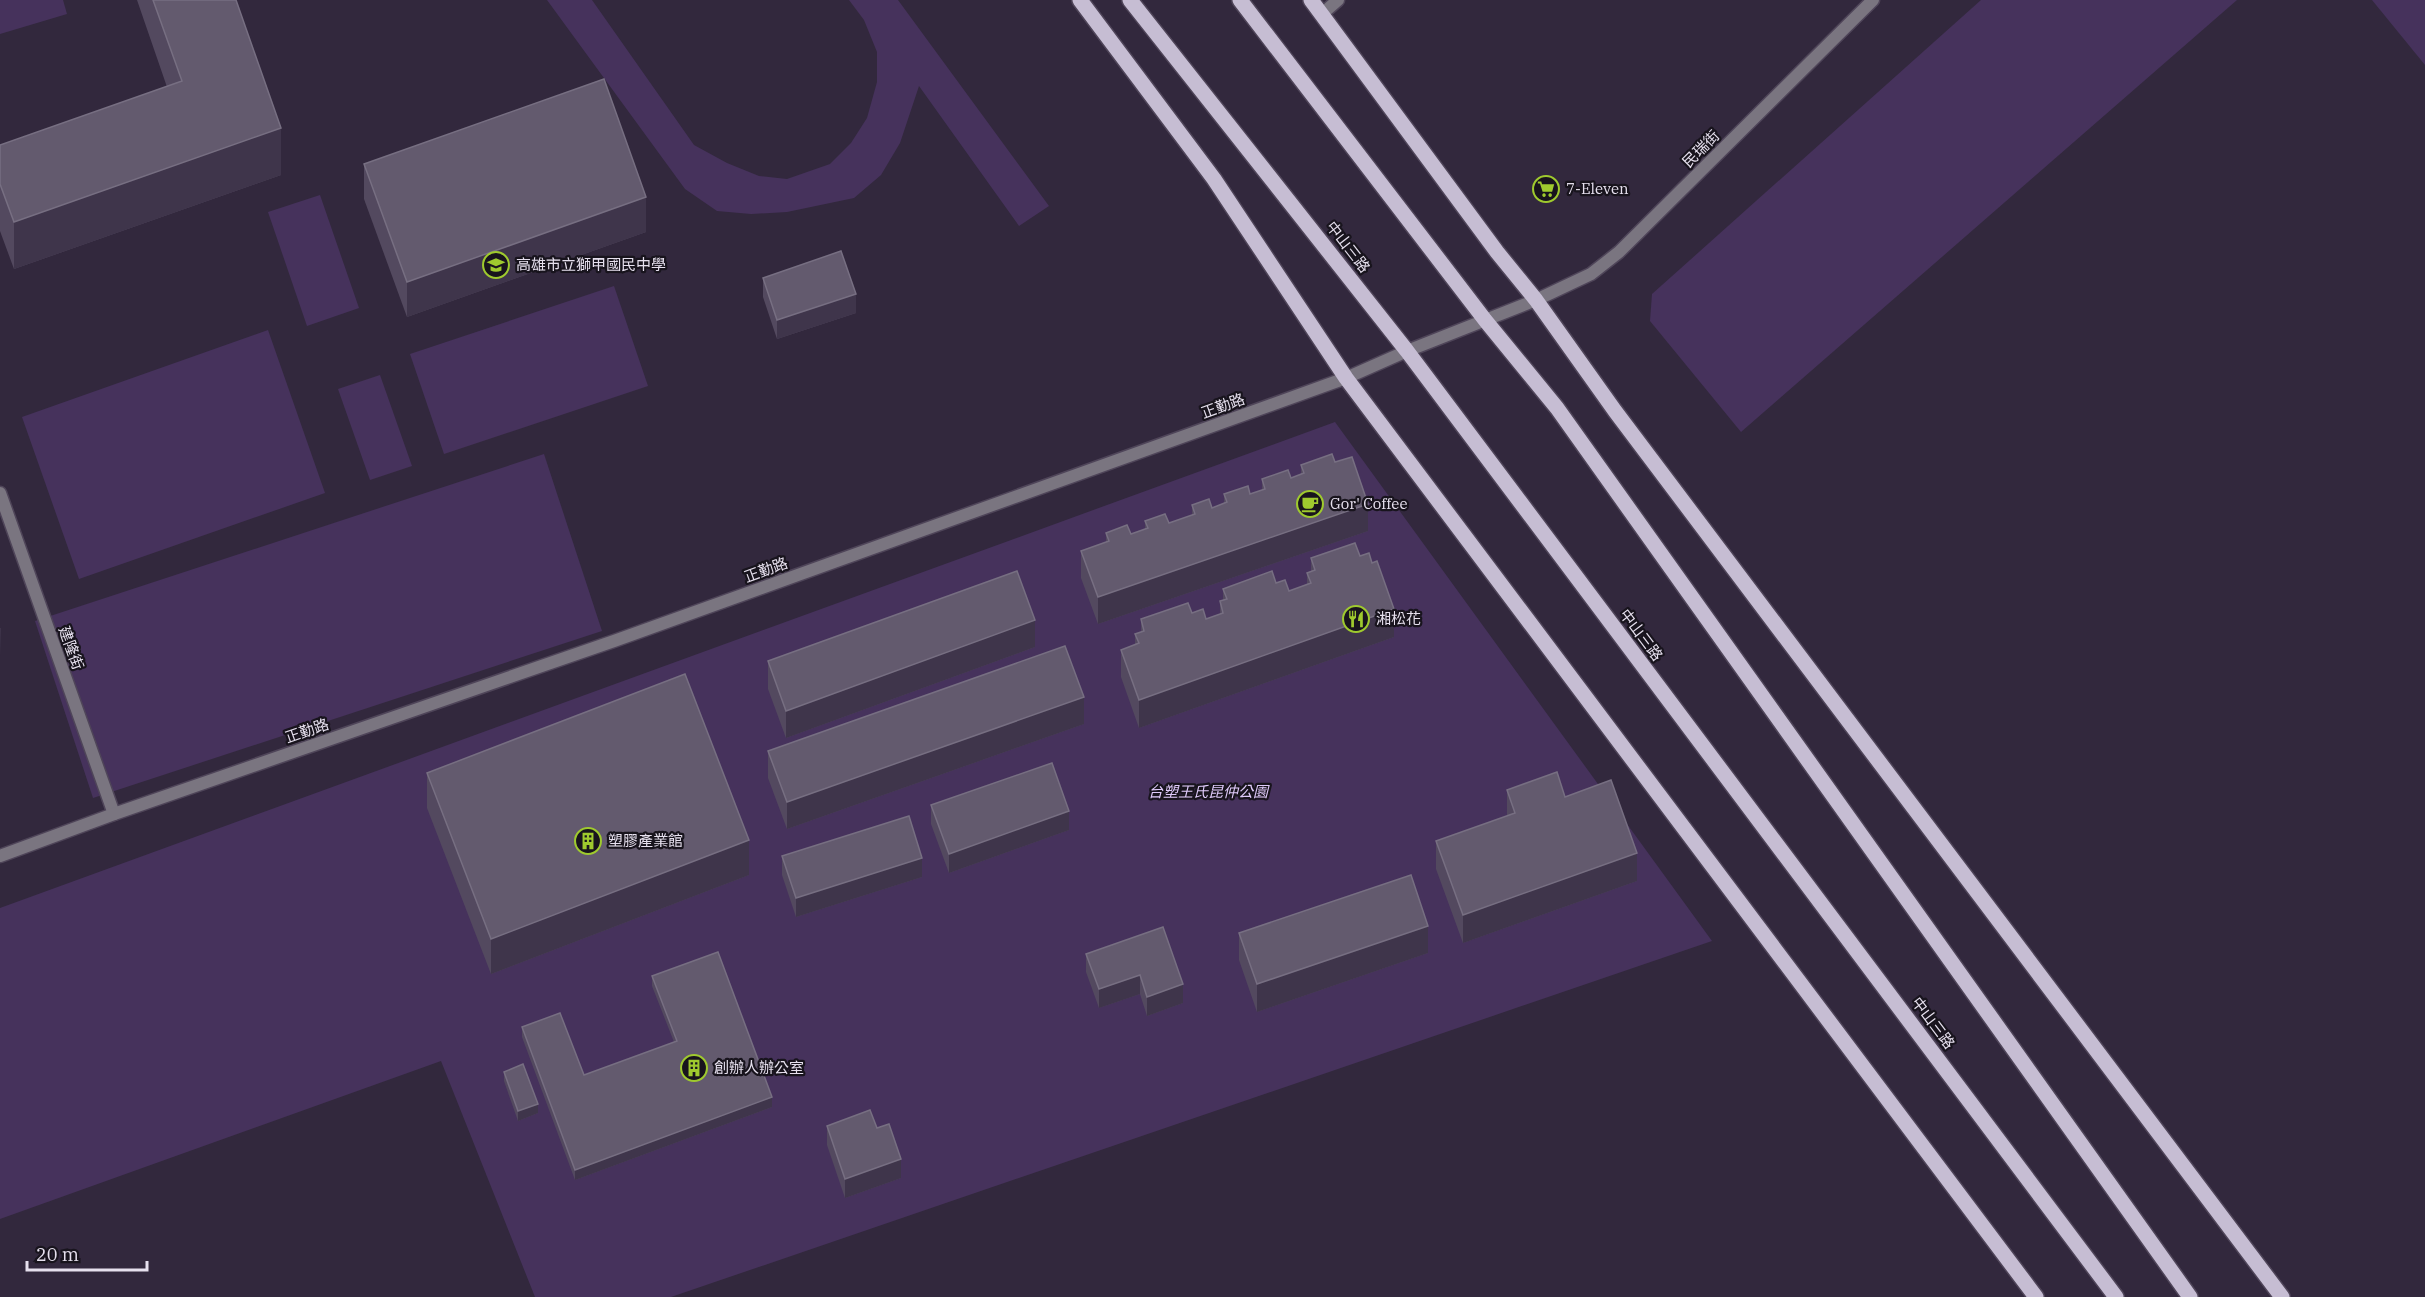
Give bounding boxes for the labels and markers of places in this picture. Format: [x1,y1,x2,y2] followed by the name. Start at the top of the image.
[1531,174,1561,204] supermarket icon: 7-Eleven
[1566,179,1629,198] place label: 7-Eleven
[481,250,511,280] school or university icon: 高雄市立獅甲國民中學
[516,255,666,274] place label: 高雄市立獅甲國民中學
[1295,489,1325,519] cafe icon: Gor' Coffee
[1330,494,1407,513] place label: Gor' Coffee
[1341,604,1371,634] restaurant icon: 湘松花
[1376,609,1421,628] place label: 湘松花
[573,826,603,856] building icon: 塑膠產業館
[608,831,683,850] place label: 塑膠產業館
[679,1053,709,1083] building icon: 創辦人辦公室
[714,1058,804,1077] place label: 創辦人辦公室

